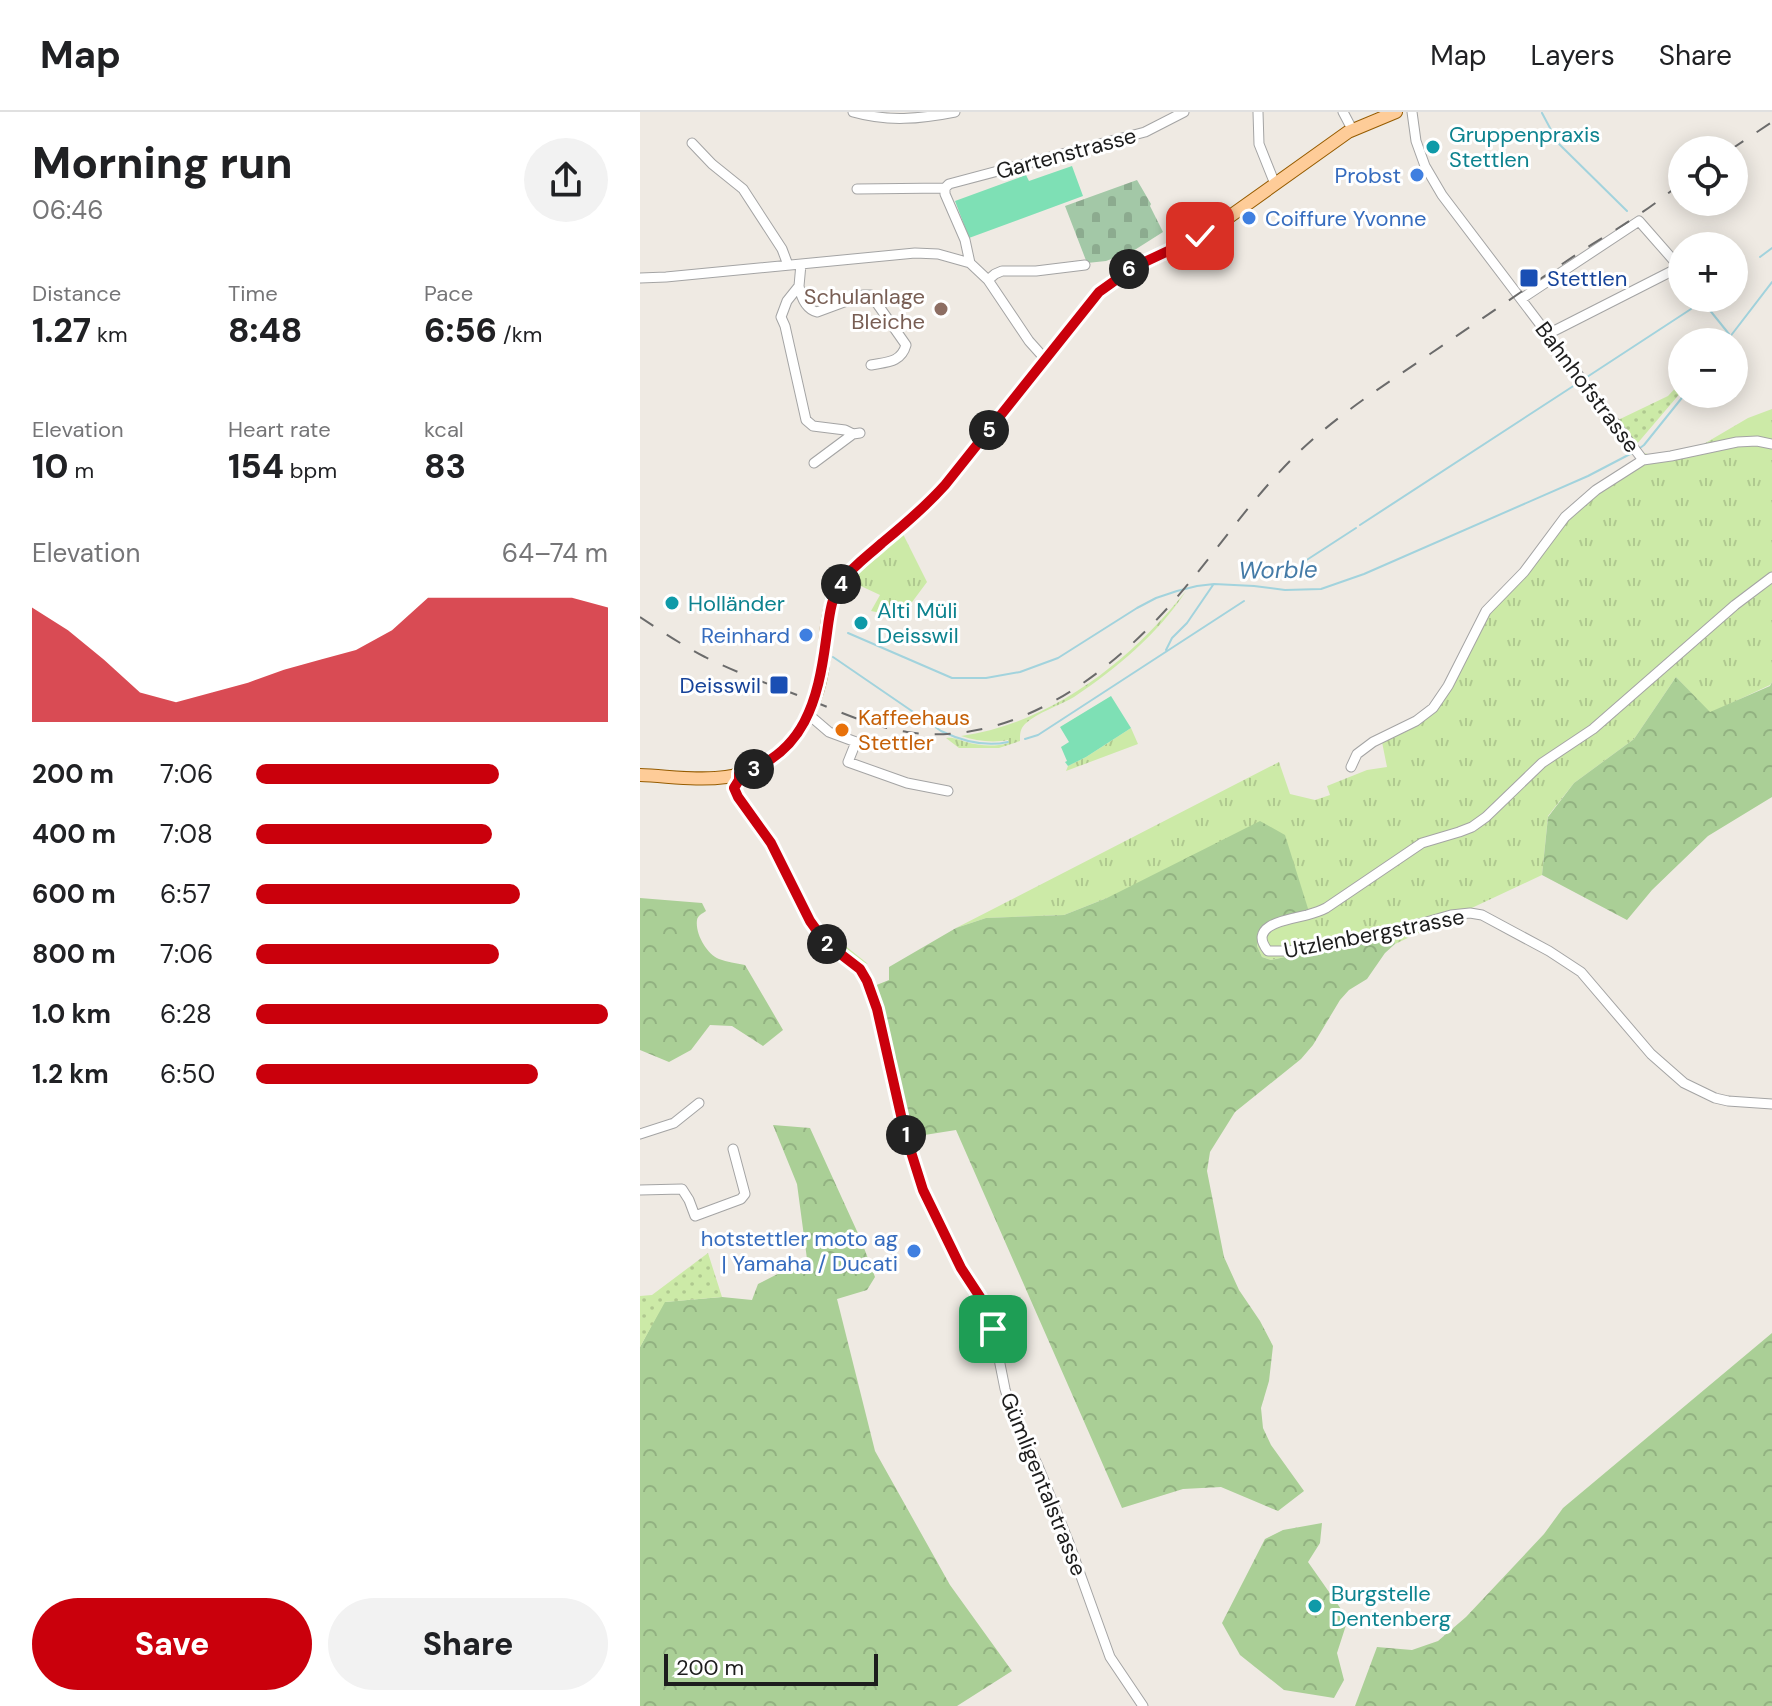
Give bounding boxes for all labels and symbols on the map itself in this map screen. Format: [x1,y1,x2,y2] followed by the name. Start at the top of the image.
[1449,120,1600,174] place label: Gruppenpraxis Stettlen
[993,121,1139,186] street label: Gartenstrasse
[1424,138,1442,156] marker: Gruppenpraxis Stettlen
[1335,161,1401,190] place label: Probst
[1408,166,1426,184] marker: Probst
[1166,202,1234,270] pin
[1265,204,1426,233] place label: Coiffure Yvonne
[1240,209,1258,227] marker: Coiffure Yvonne
[1109,249,1149,289] pin: 6
[1547,264,1627,293] place label: Stettlen
[1518,267,1540,289] marker: Stettlen
[804,282,925,336] place label: Schulanlage Bleiche
[932,300,950,318] marker: Schulanlage Bleiche
[1529,316,1646,459] street label: Bahnhofstrasse
[969,410,1009,450] pin: 5
[1238,553,1318,586] water label: Worble
[821,564,861,604] pin: 4
[688,589,785,618] place label: Holländer
[663,594,681,612] marker: Holländer
[877,596,959,650] place label: Alti Müli Deisswil
[852,614,870,632] marker: Alti Müli Deisswil
[701,621,790,650] place label: Reinhard
[797,626,815,644] marker: Reinhard
[679,671,761,700] place label: Deisswil
[768,674,790,696] marker: Deisswil
[858,703,970,757] place label: Kaffeehaus Stettler
[833,721,851,739] marker: Kaffeehaus Stettler
[734,749,774,789] pin: 3
[1281,902,1467,965] street label: Utzlenbergstrasse
[807,924,847,964] pin: 2
[886,1115,926,1155] pin: 1
[701,1224,898,1278] place label: hotstettler moto ag | Yamaha / Ducati
[905,1242,923,1260] marker: hotstettler moto ag | Yamaha / Ducati
[959,1295,1027,1363] pin
[993,1388,1094,1580] street label: Gümligentalstrasse
[1331,1579,1451,1633] place label: Burgstelle Dentenberg
[1306,1597,1324,1615] marker: Burgstelle Dentenberg
[664,1650,878,1686] scale bar

